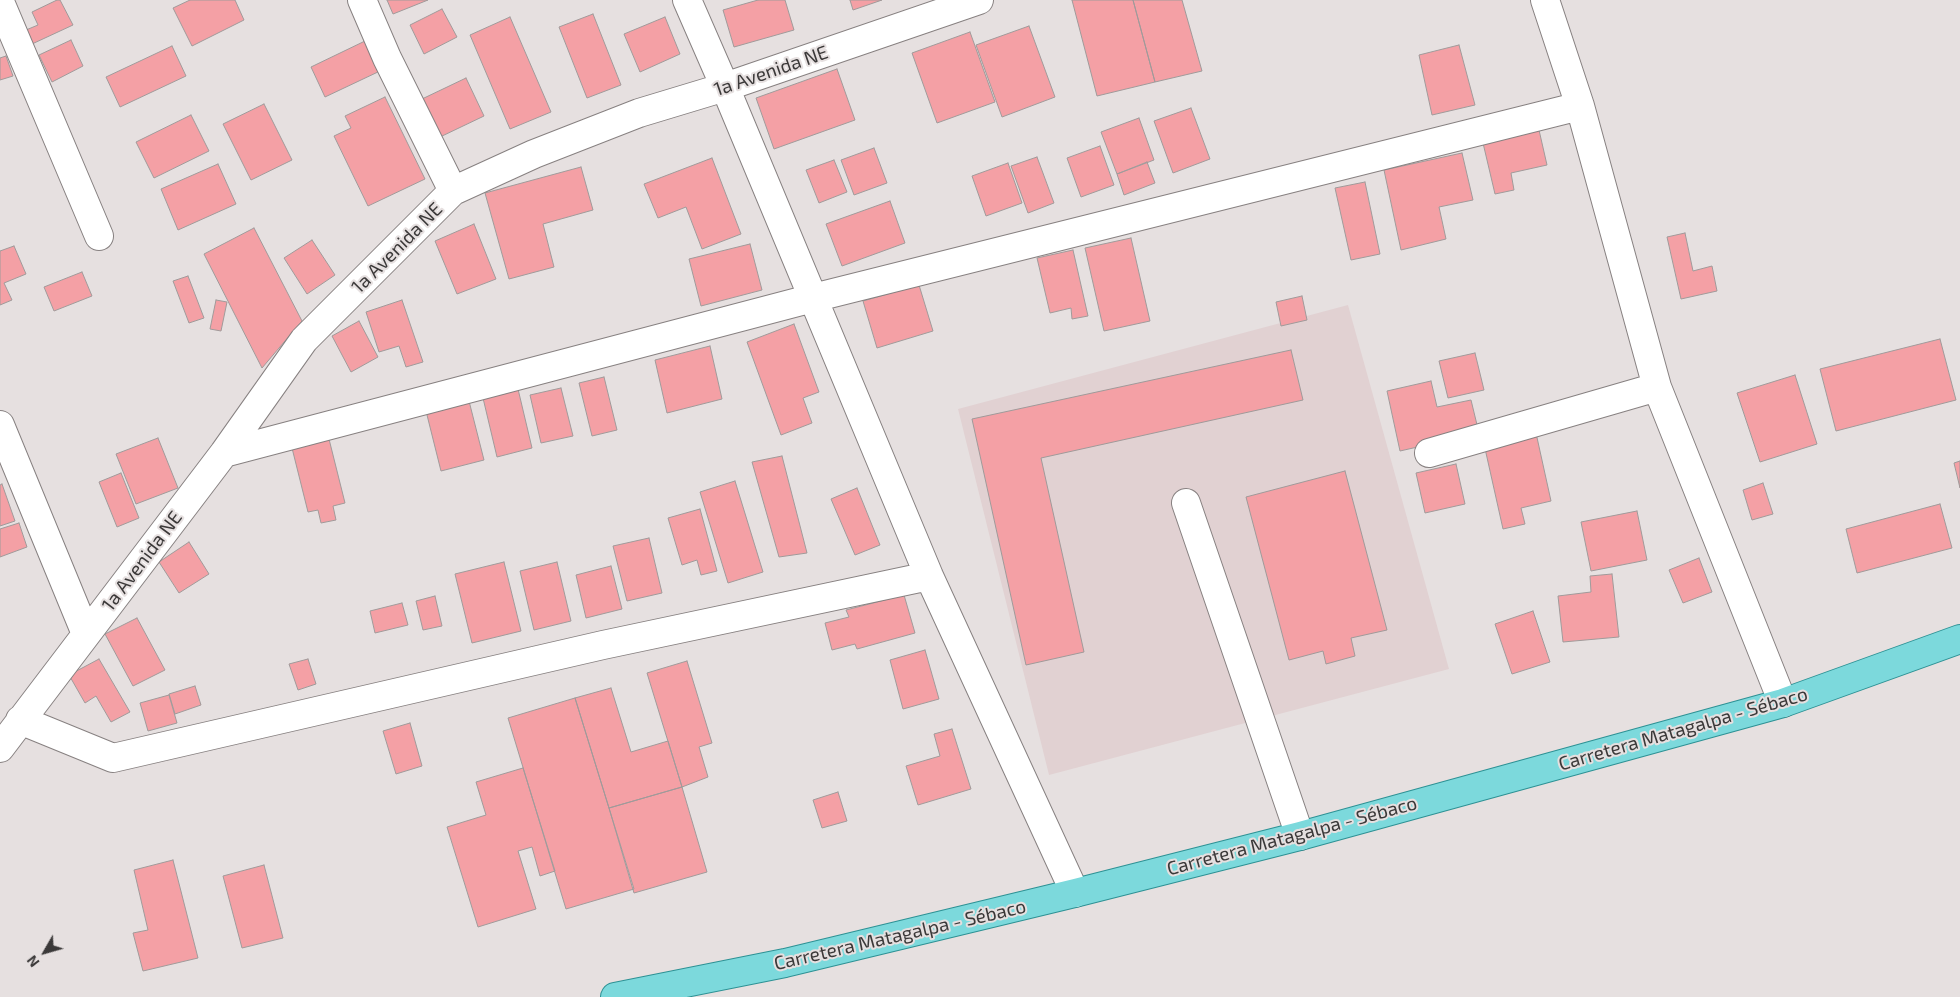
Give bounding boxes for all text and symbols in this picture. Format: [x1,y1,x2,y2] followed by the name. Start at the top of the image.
[711,41,831,101] street label: 1a Avenida NE
[347,198,447,298] street label: 1a Avenida NE
[97,507,187,615] street label: 1a Avenida NE
[1556,682,1810,776] street label: Carretera Matagalpa - Sébaco
[1164,792,1420,880] street label: Carretera Matagalpa - Sébaco
[772,895,1028,975] street label: Carretera Matagalpa - Sébaco
[20,927,70,977] north arrow
[23,952,43,971] text: N

